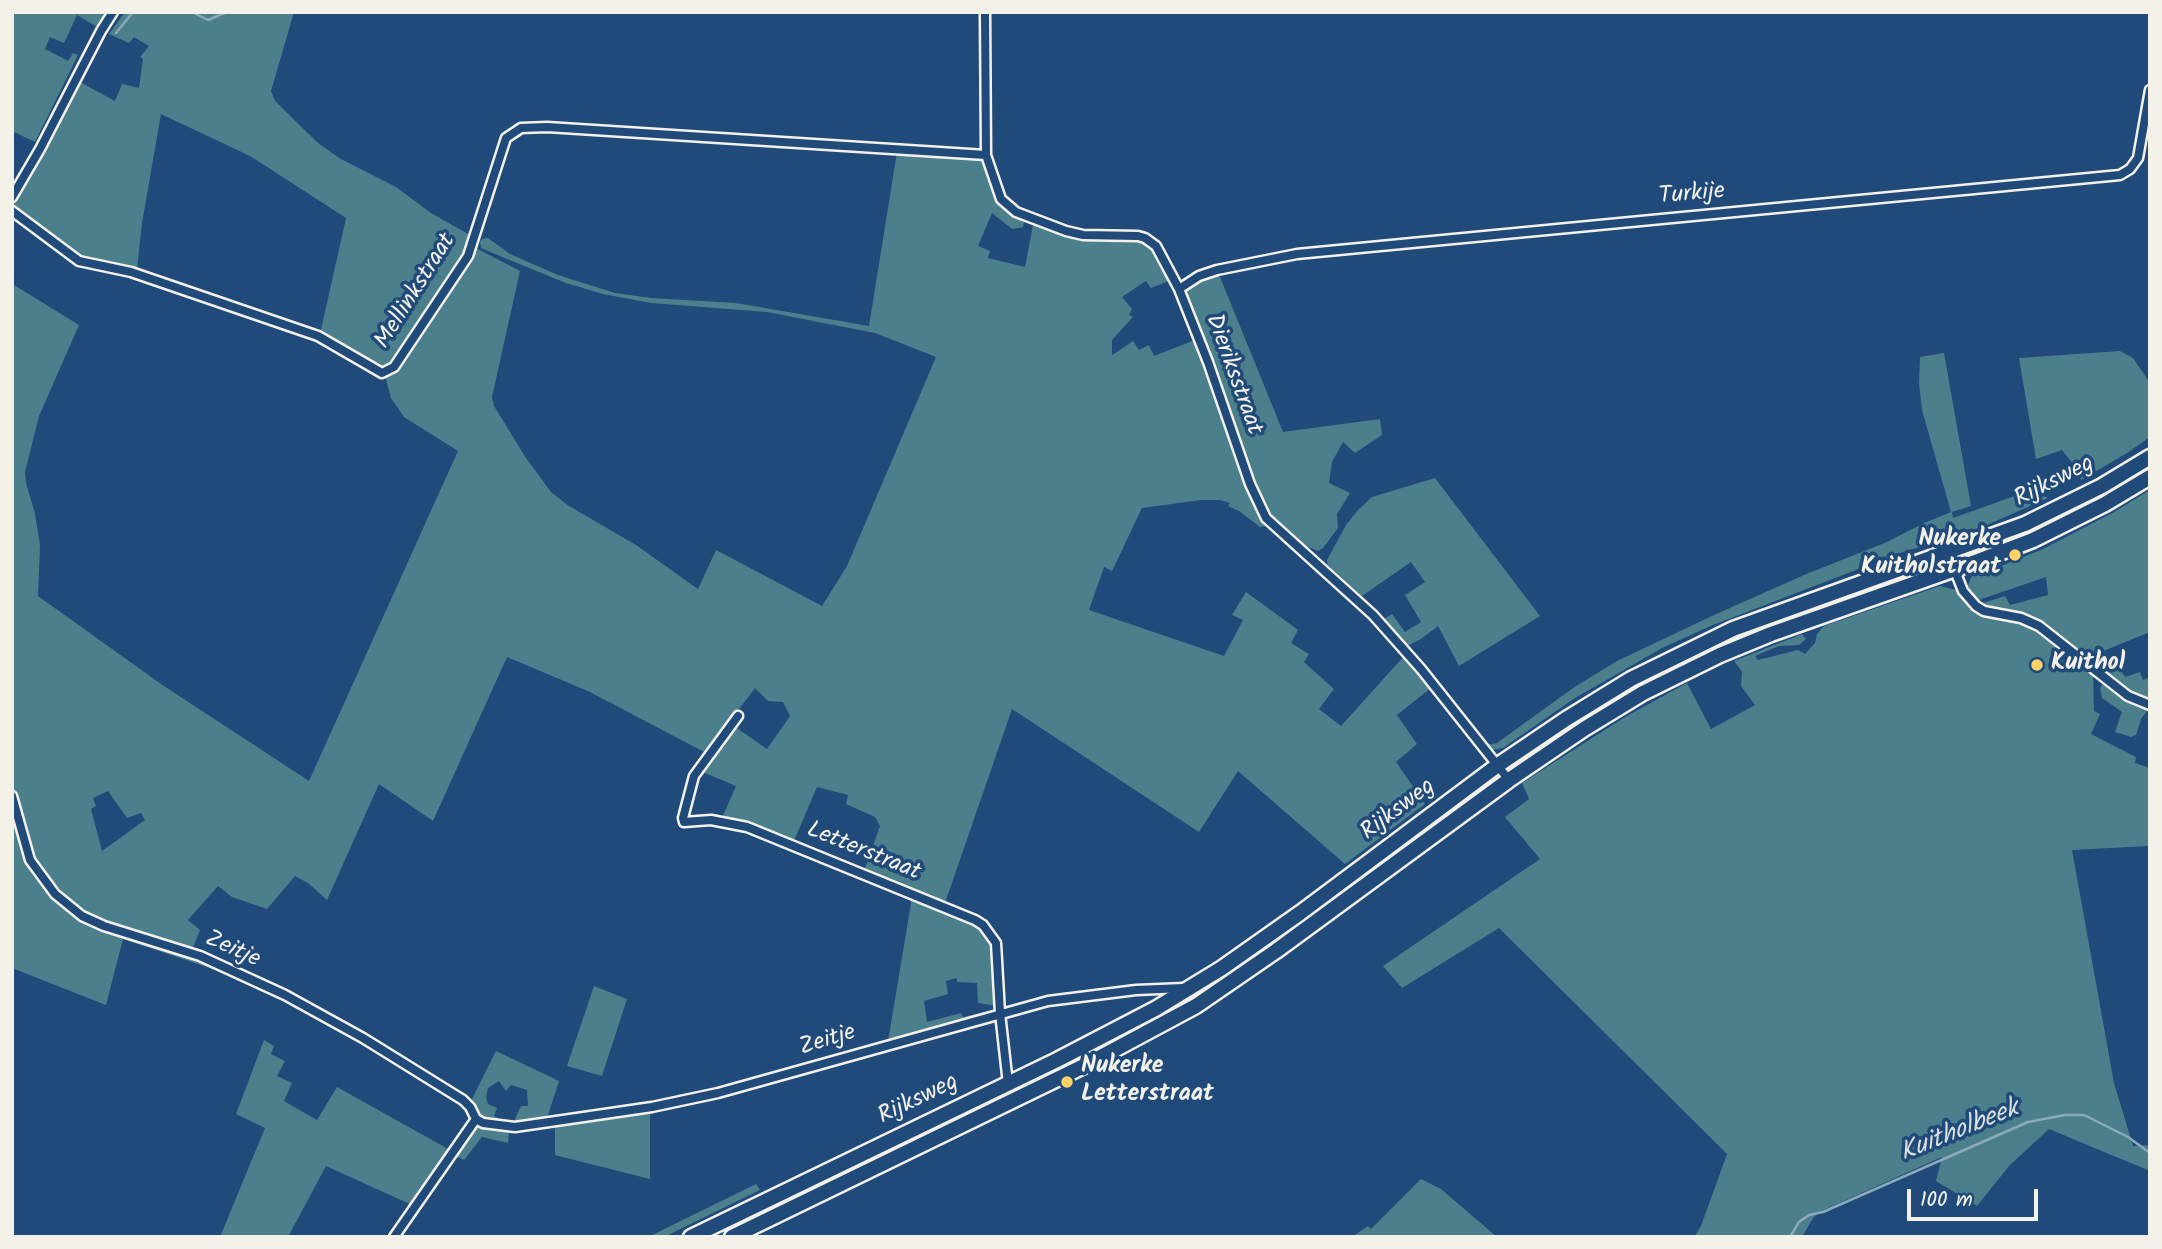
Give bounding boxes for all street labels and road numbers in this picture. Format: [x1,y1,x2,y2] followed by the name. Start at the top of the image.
[1658,179,1726,213] street label: Turkije
[370,229,464,355] street label: Mellinkstraat
[1197,311,1267,439] street label: Dieriksstraat
[2010,451,2100,515] street label: Rijksweg
[1356,774,1442,848] street label: Rijksweg
[802,817,924,889] street label: Letterstraat
[200,926,264,976] street label: Zeitje
[796,1020,860,1064] street label: Zeitje
[874,1069,964,1133] street label: Rijksweg

